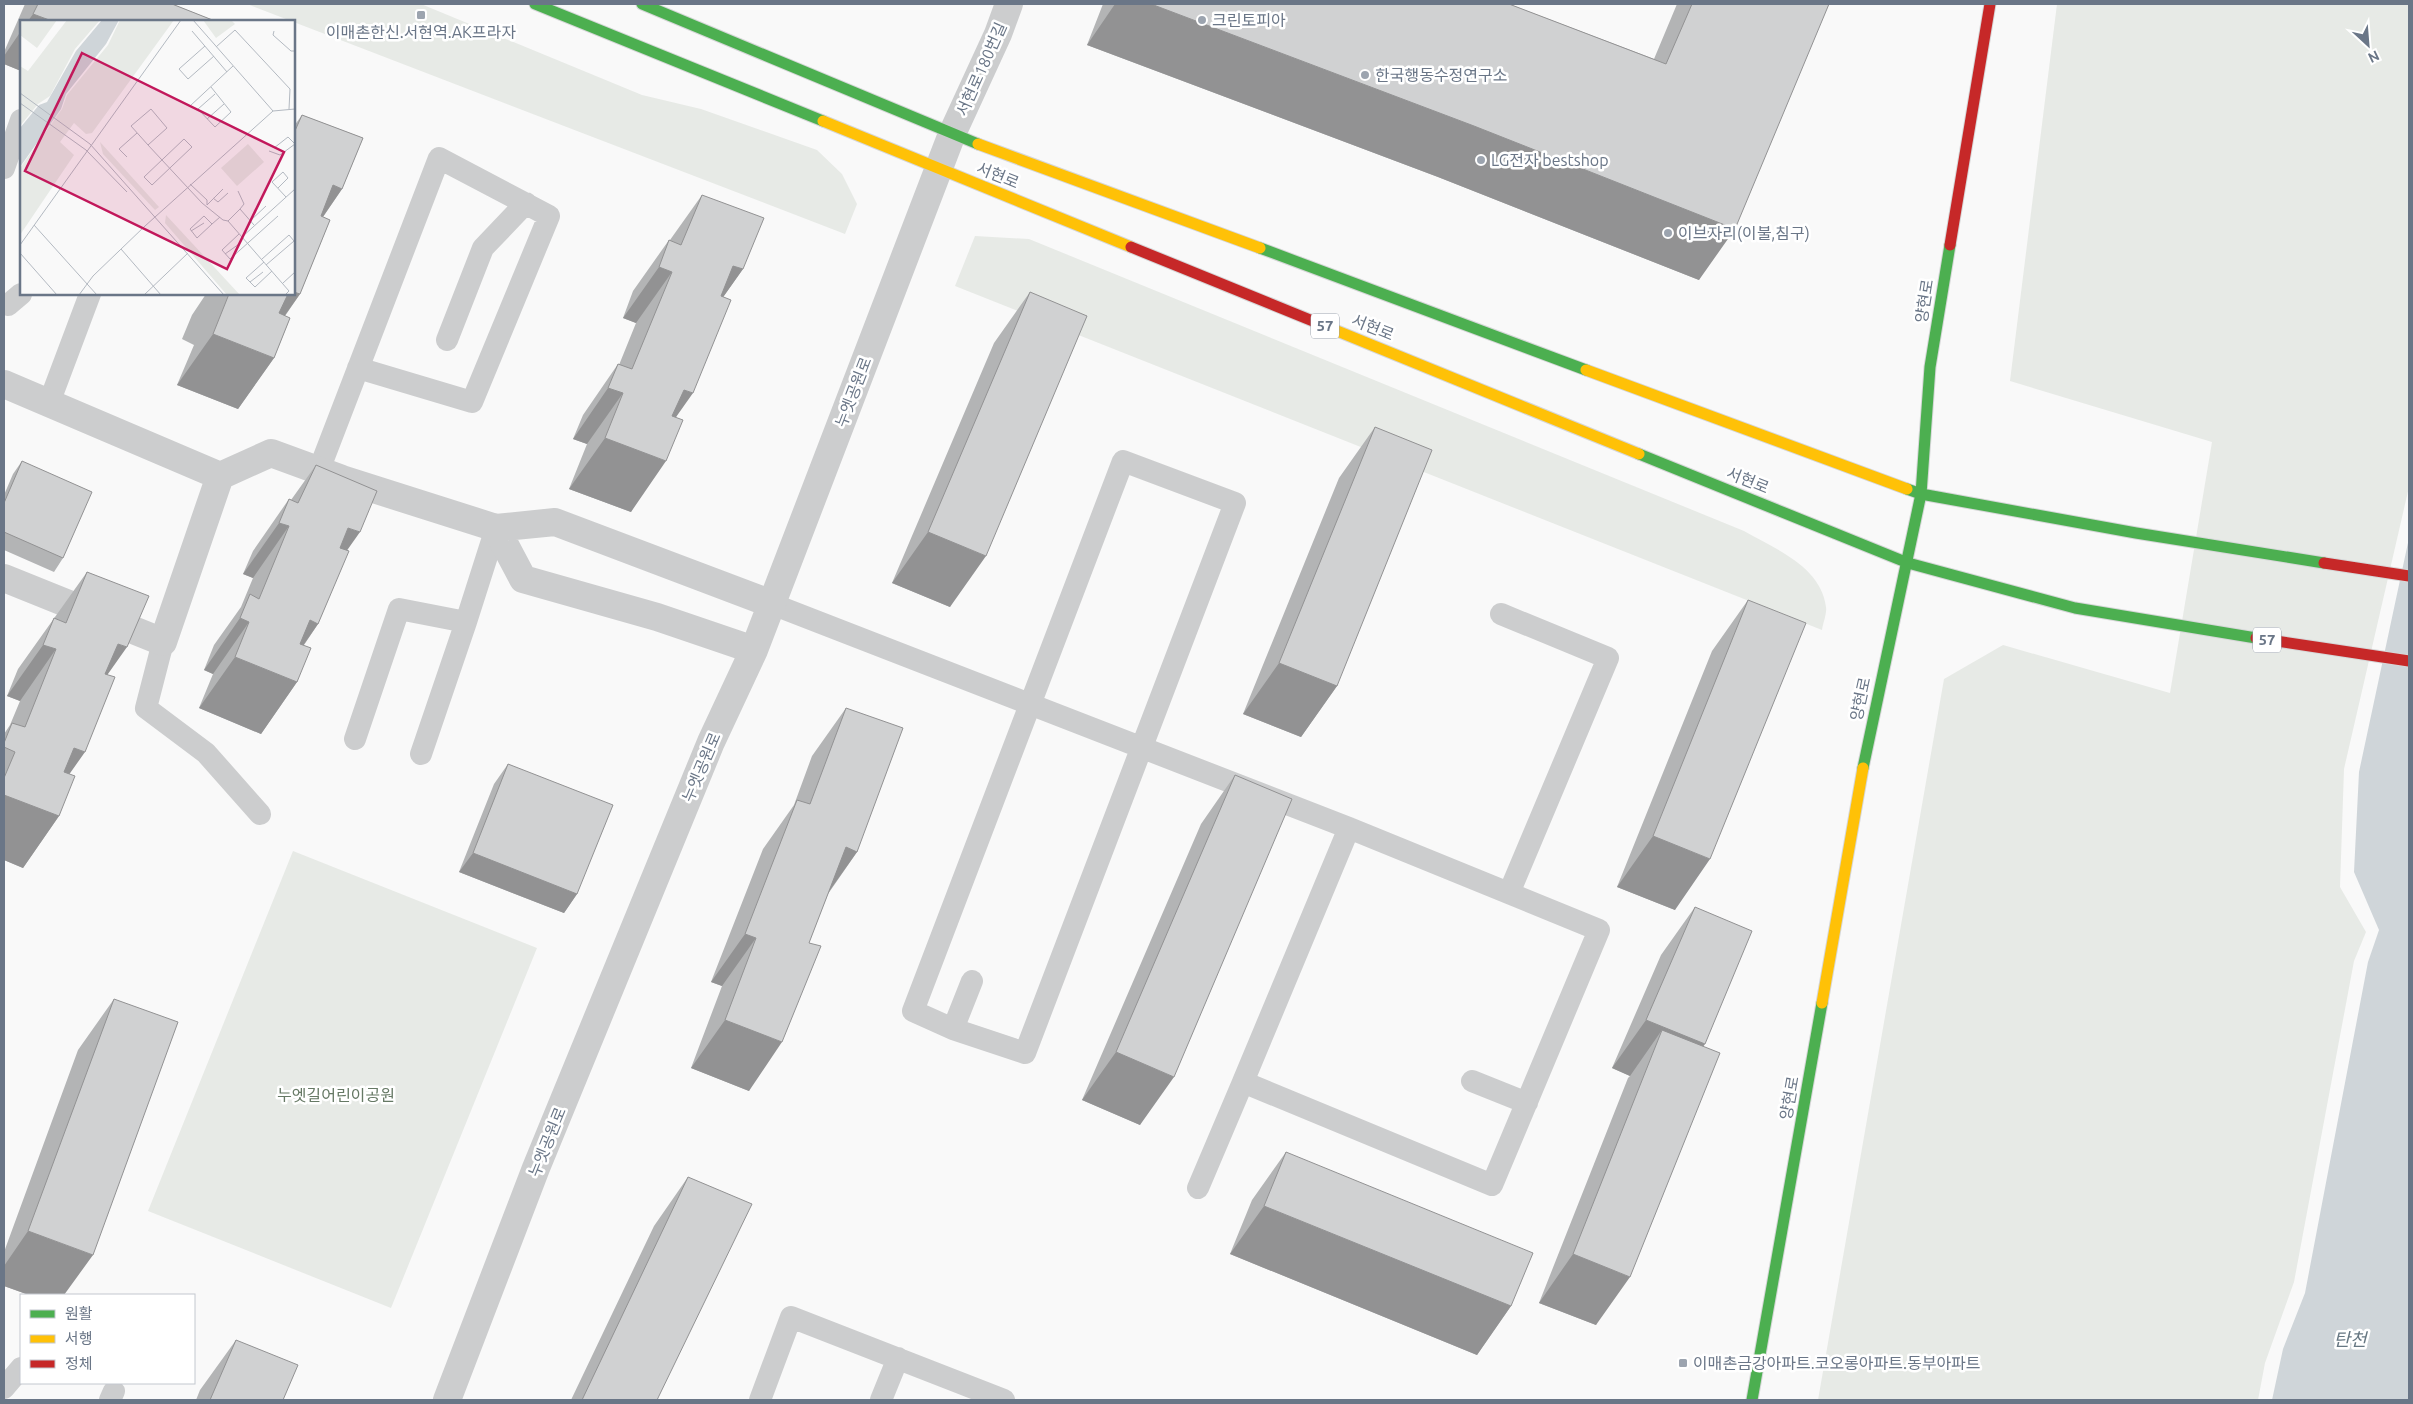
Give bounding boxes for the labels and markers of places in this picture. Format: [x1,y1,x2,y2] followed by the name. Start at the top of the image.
[415,9,427,21] marker: 이매촌한신.서현역.AK프라자
[1212,11,1286,29] place label: 크린토피아
[1196,14,1208,26] marker: 크린토피아
[326,23,516,41] place label: 이매촌한신.서현역.AK프라자
[1375,66,1507,84] place label: 한국행동수정연구소
[1359,69,1371,81] marker: 한국행동수정연구소
[1491,151,1609,169] place label: LG전자 bestshop
[1475,154,1487,166] marker: LG전자 bestshop
[1678,224,1810,243] place label: 이브자리(이불,침구)
[1662,227,1674,239] marker: 이브자리(이불,침구)
[1693,1354,1981,1372] place label: 이매촌금강아파트.코오롱아파트.동부아파트
[1677,1357,1689,1369] marker: 이매촌금강아파트.코오롱아파트.동부아파트

